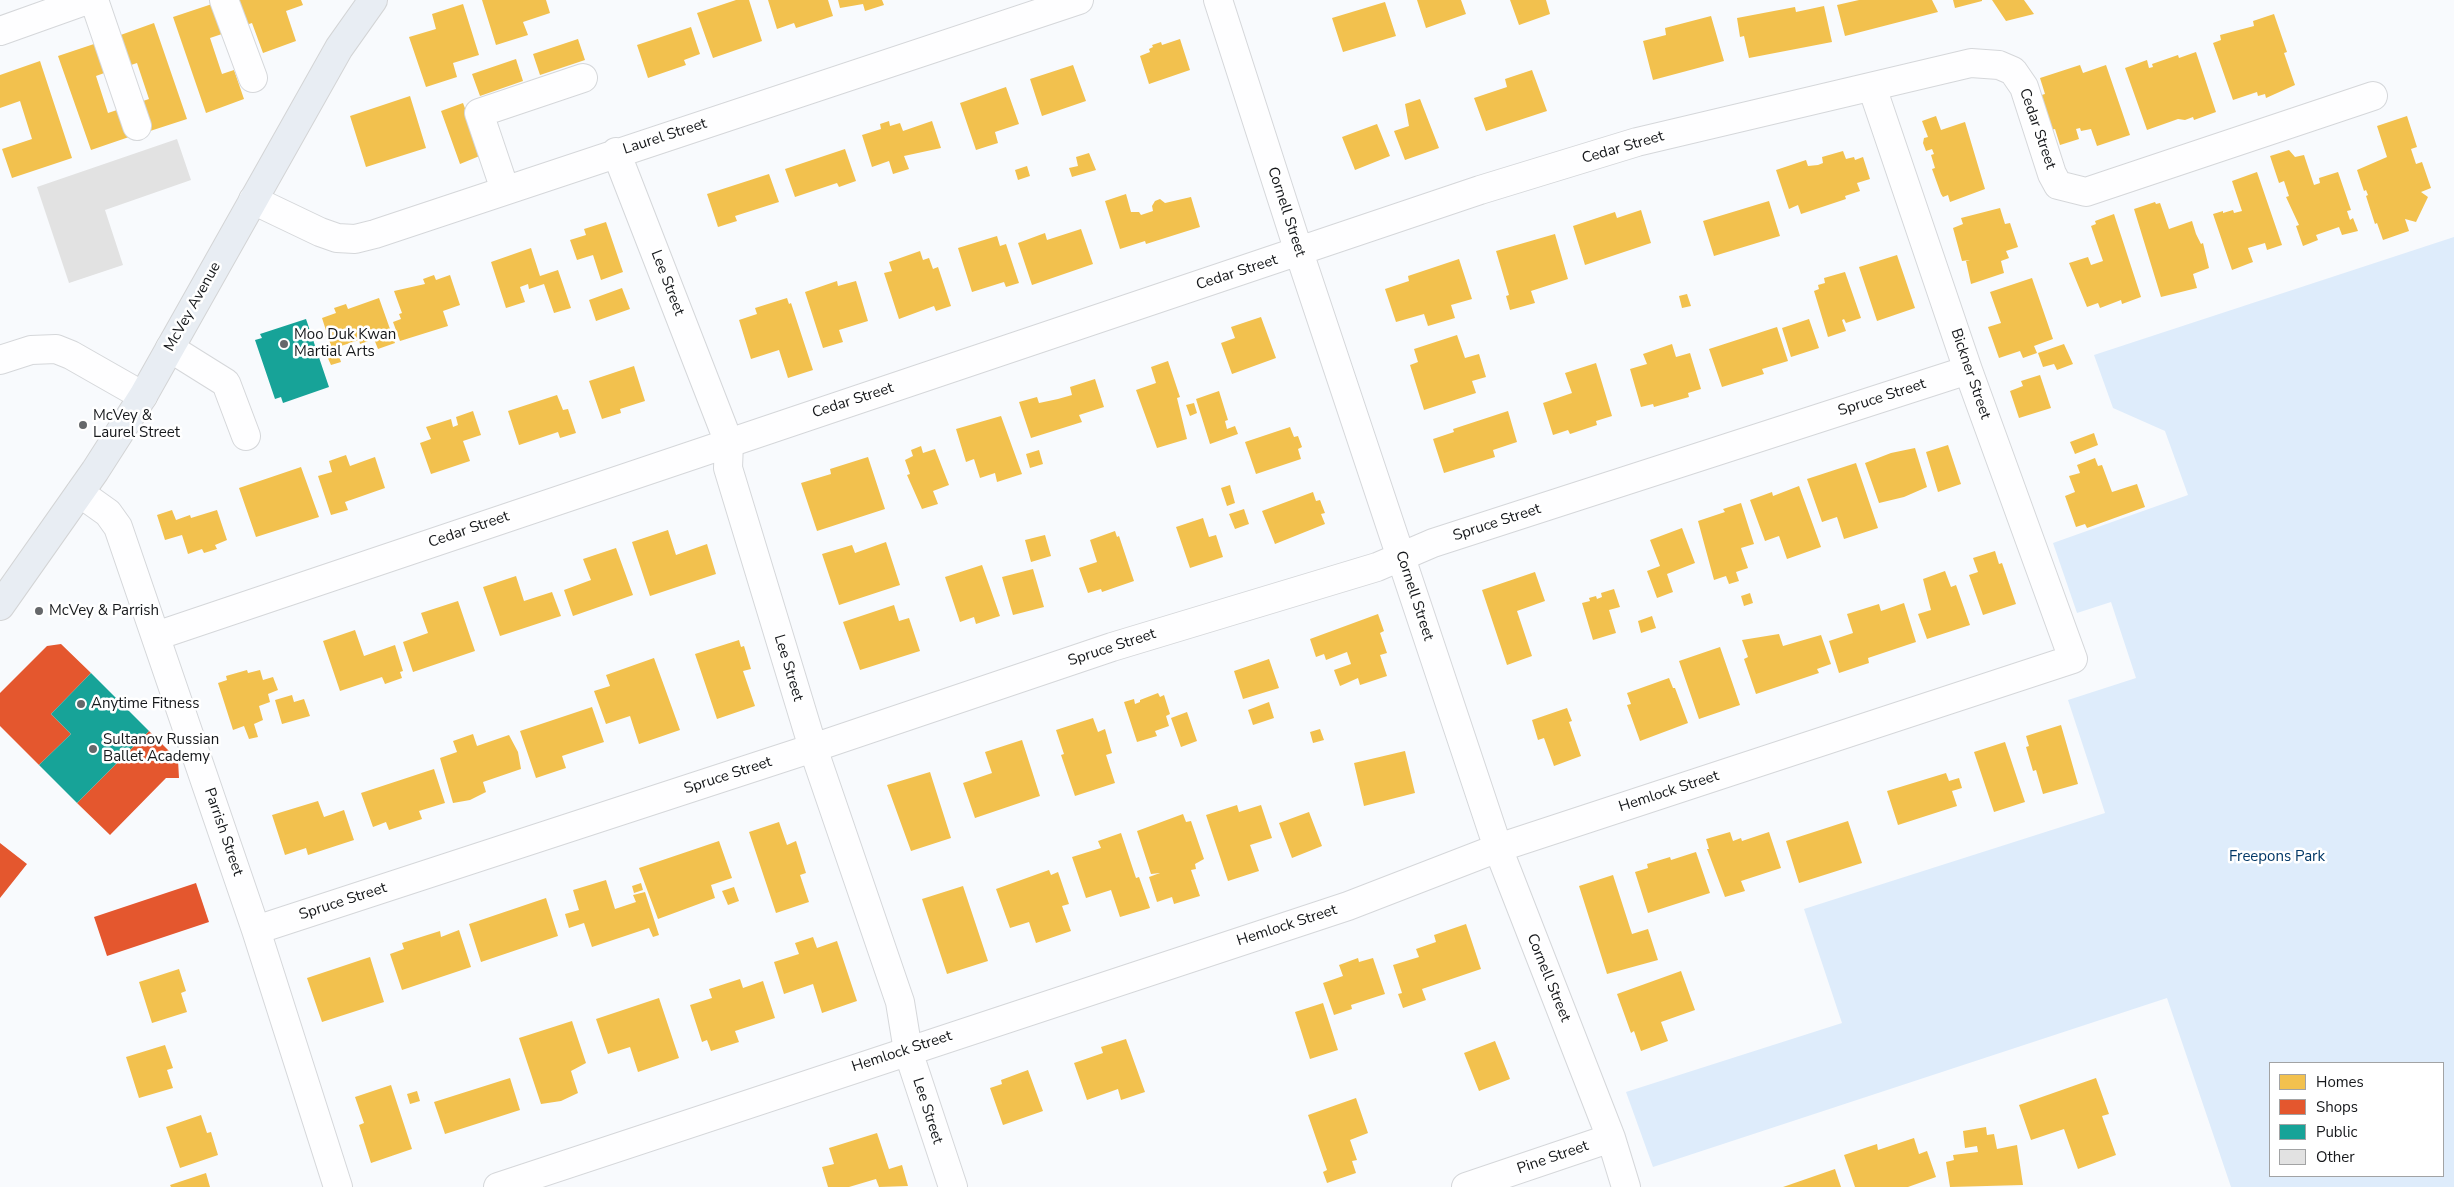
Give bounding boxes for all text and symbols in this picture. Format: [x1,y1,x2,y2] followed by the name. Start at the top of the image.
[2015,86,2059,172] street label: Cedar Street
[621,115,709,159] street label: Laurel Street
[1580,128,1666,168] street label: Cedar Street
[1263,165,1309,259] street label: Cornell Street
[646,248,688,318] street label: Lee Street
[1194,251,1280,295] street label: Cedar Street
[161,259,225,355] street label: McVey Avenue
[294,326,396,361] place label: Moo Duk Kwan Martial Arts
[1946,326,1994,422] street label: Bickner Street
[278,338,290,350] marker: Moo Duk Kwan Martial Arts
[1836,375,1928,421] street label: Spruce Street
[810,379,896,423] street label: Cedar Street
[93,407,180,442] place label: McVey & Laurel Street
[77,419,89,431] marker: McVey & Laurel Street
[1451,500,1543,546] street label: Spruce Street
[426,508,512,552] street label: Cedar Street
[1391,549,1437,643] street label: Cornell Street
[49,602,159,620] place label: McVey & Parrish
[33,605,45,617] marker: McVey & Parrish
[1066,625,1158,671] street label: Spruce Street
[769,632,807,704] street label: Lee Street
[91,695,200,713] place label: Anytime Fitness
[75,698,87,710] marker: Anytime Fitness
[103,731,219,766] place label: Sultanov Russian Ballet Academy
[87,743,99,755] marker: Sultanov Russian Ballet Academy
[682,753,774,799] street label: Spruce Street
[1617,767,1721,817] street label: Hemlock Street
[200,786,246,878] street label: Parrish Street
[2229,848,2325,866] park label: Freepons Park
[297,879,389,925] street label: Spruce Street
[1235,901,1339,951] street label: Hemlock Street
[1522,931,1574,1025] street label: Cornell Street
[850,1027,954,1077] street label: Hemlock Street
[2269,1062,2444,1177] legend
[2316,1072,2364,1092] text: Homes
[908,1075,946,1147] street label: Lee Street
[2316,1097,2358,1117] text: Shops
[2316,1122,2357,1142] text: Public
[1515,1137,1591,1179] street label: Pine Street
[2316,1147,2355,1167] text: Other

